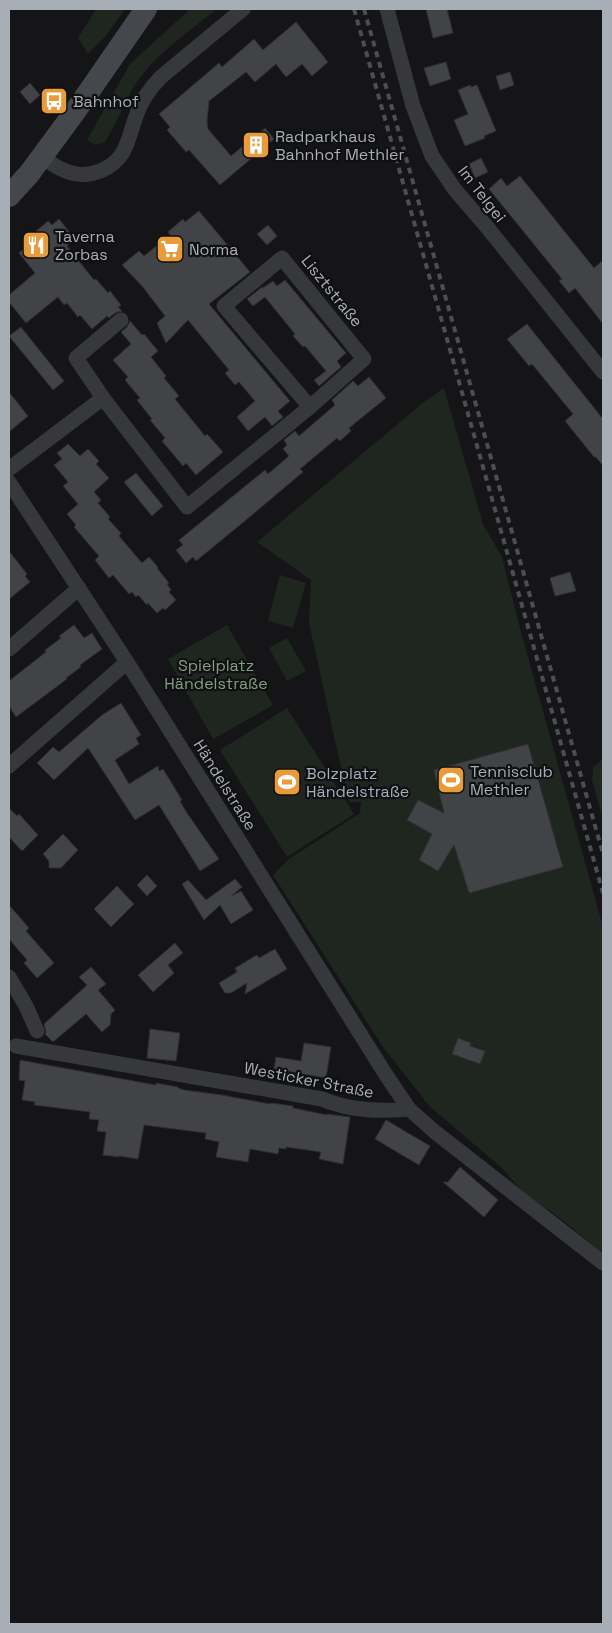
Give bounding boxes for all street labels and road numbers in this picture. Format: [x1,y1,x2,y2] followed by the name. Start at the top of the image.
[453,161,511,227] street label: Im Telgei
[297,251,367,331] street label: Lisztstraße
[189,736,261,834] street label: Händelstraße
[242,1057,376,1103] street label: Westicker Straße

